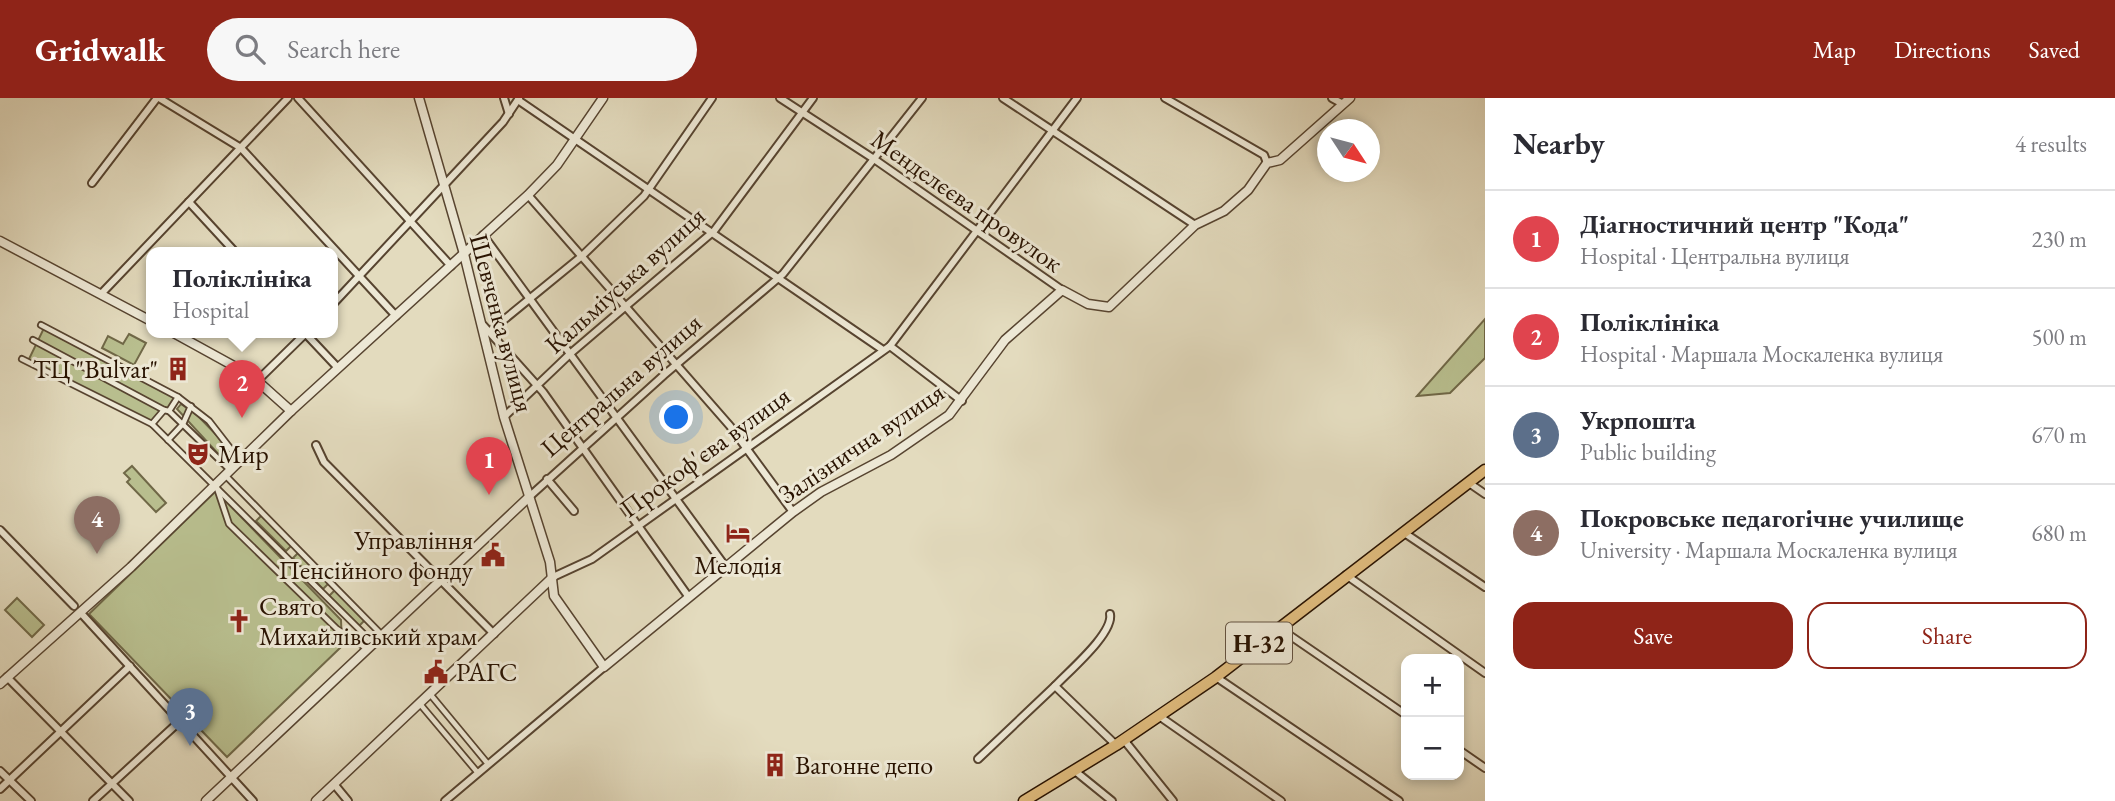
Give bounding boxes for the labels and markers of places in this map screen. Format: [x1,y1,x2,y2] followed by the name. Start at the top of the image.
[33,352,158,386] place label: ТЦ "Bulvar"
[164,355,192,383] building icon: ТЦ "Bulvar"
[219,360,265,418] pin: 2
[218,437,269,471] place label: Мир
[466,437,512,495] pin: 1
[184,440,212,468] theatre icon: Мир
[74,496,120,554] pin: 4
[724,519,752,547] hotel icon: Мелодія
[279,523,474,587] place label: Управління Пенсійного фонду
[479,541,507,569] public building icon: Управління Пенсійного фонду
[694,548,782,582] place label: Мелодія
[259,589,477,653] place label: Свято Михайлівський храм
[225,607,253,635] church icon: Свято Михайлівський храм
[456,655,517,689] place label: РАГС
[422,658,450,686] public building icon: РАГС
[167,688,213,746] pin: 3
[795,748,933,782] place label: Вагонне депо
[761,751,789,779] building icon: Вагонне депо

